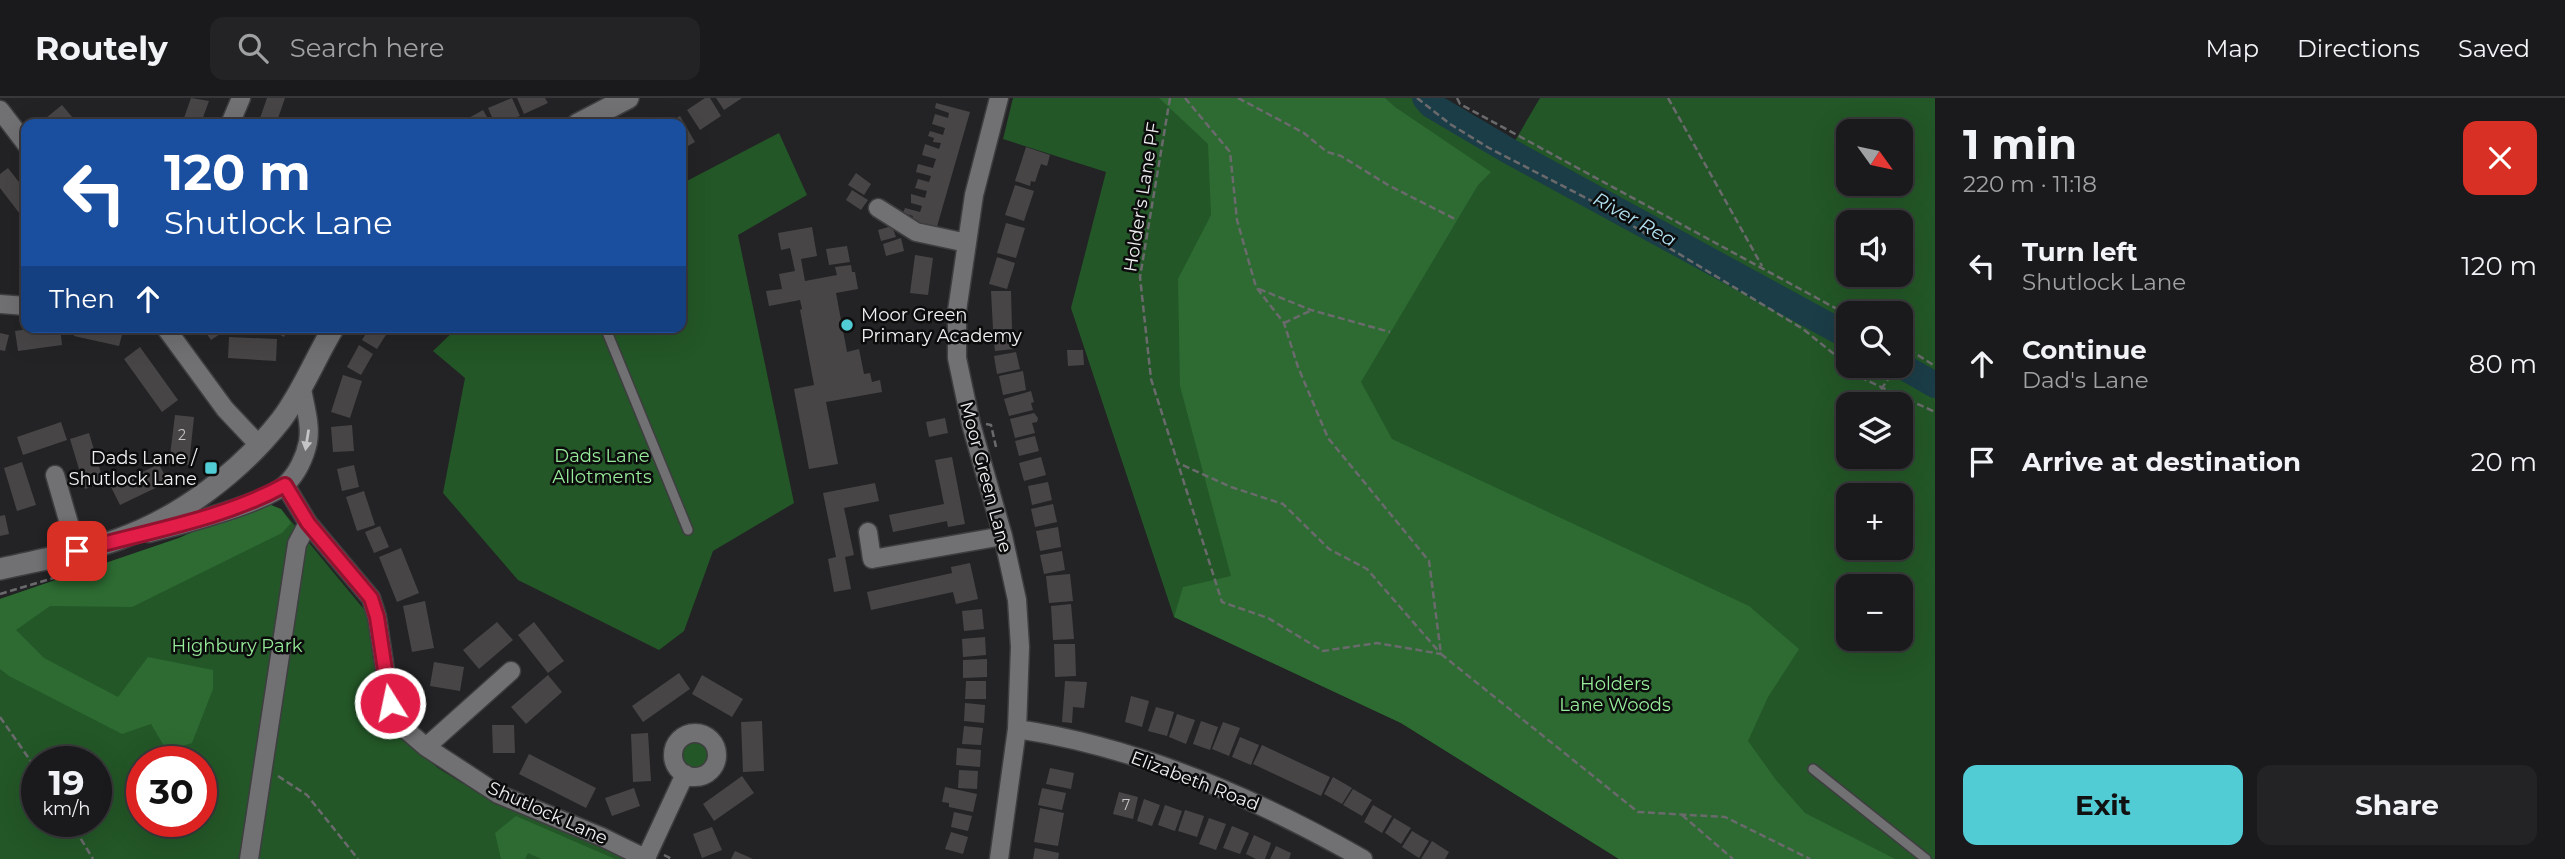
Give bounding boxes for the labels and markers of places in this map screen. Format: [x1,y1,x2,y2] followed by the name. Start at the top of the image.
[861,304,1022,347] place label: Moor Green Primary Academy
[839,317,855,333] marker: Moor Green Primary Academy
[68,447,198,490] place label: Dads Lane / Shutlock Lane
[203,460,219,476] marker: Dads Lane / Shutlock Lane
[47,521,107,581] pin

